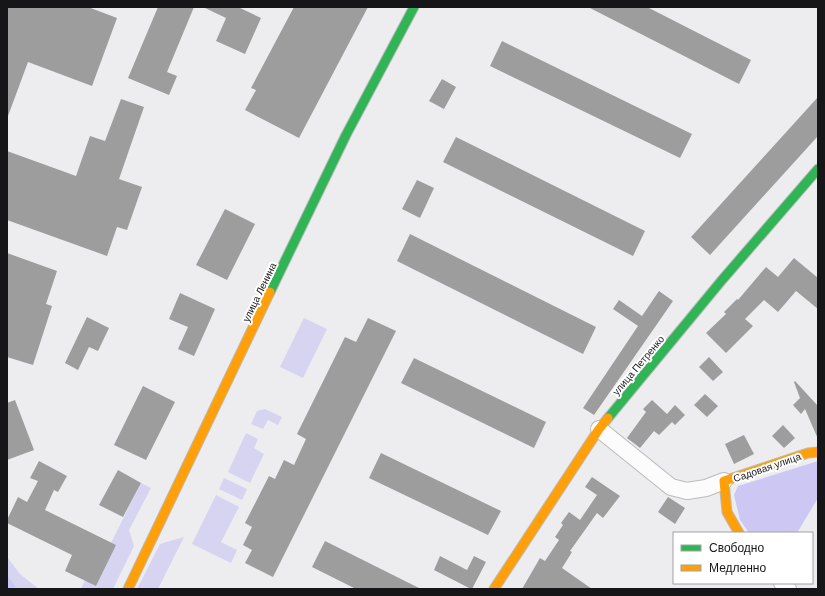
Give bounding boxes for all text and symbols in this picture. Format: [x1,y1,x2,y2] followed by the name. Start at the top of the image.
[240,260,279,324] street label: улица Ленина
[610,333,667,397] street label: улица Петренко
[732,451,803,484] street label: Садовая улица
[673,532,813,584] legend
[709,541,764,555] text: Свободно
[709,561,766,575] text: Медленно

